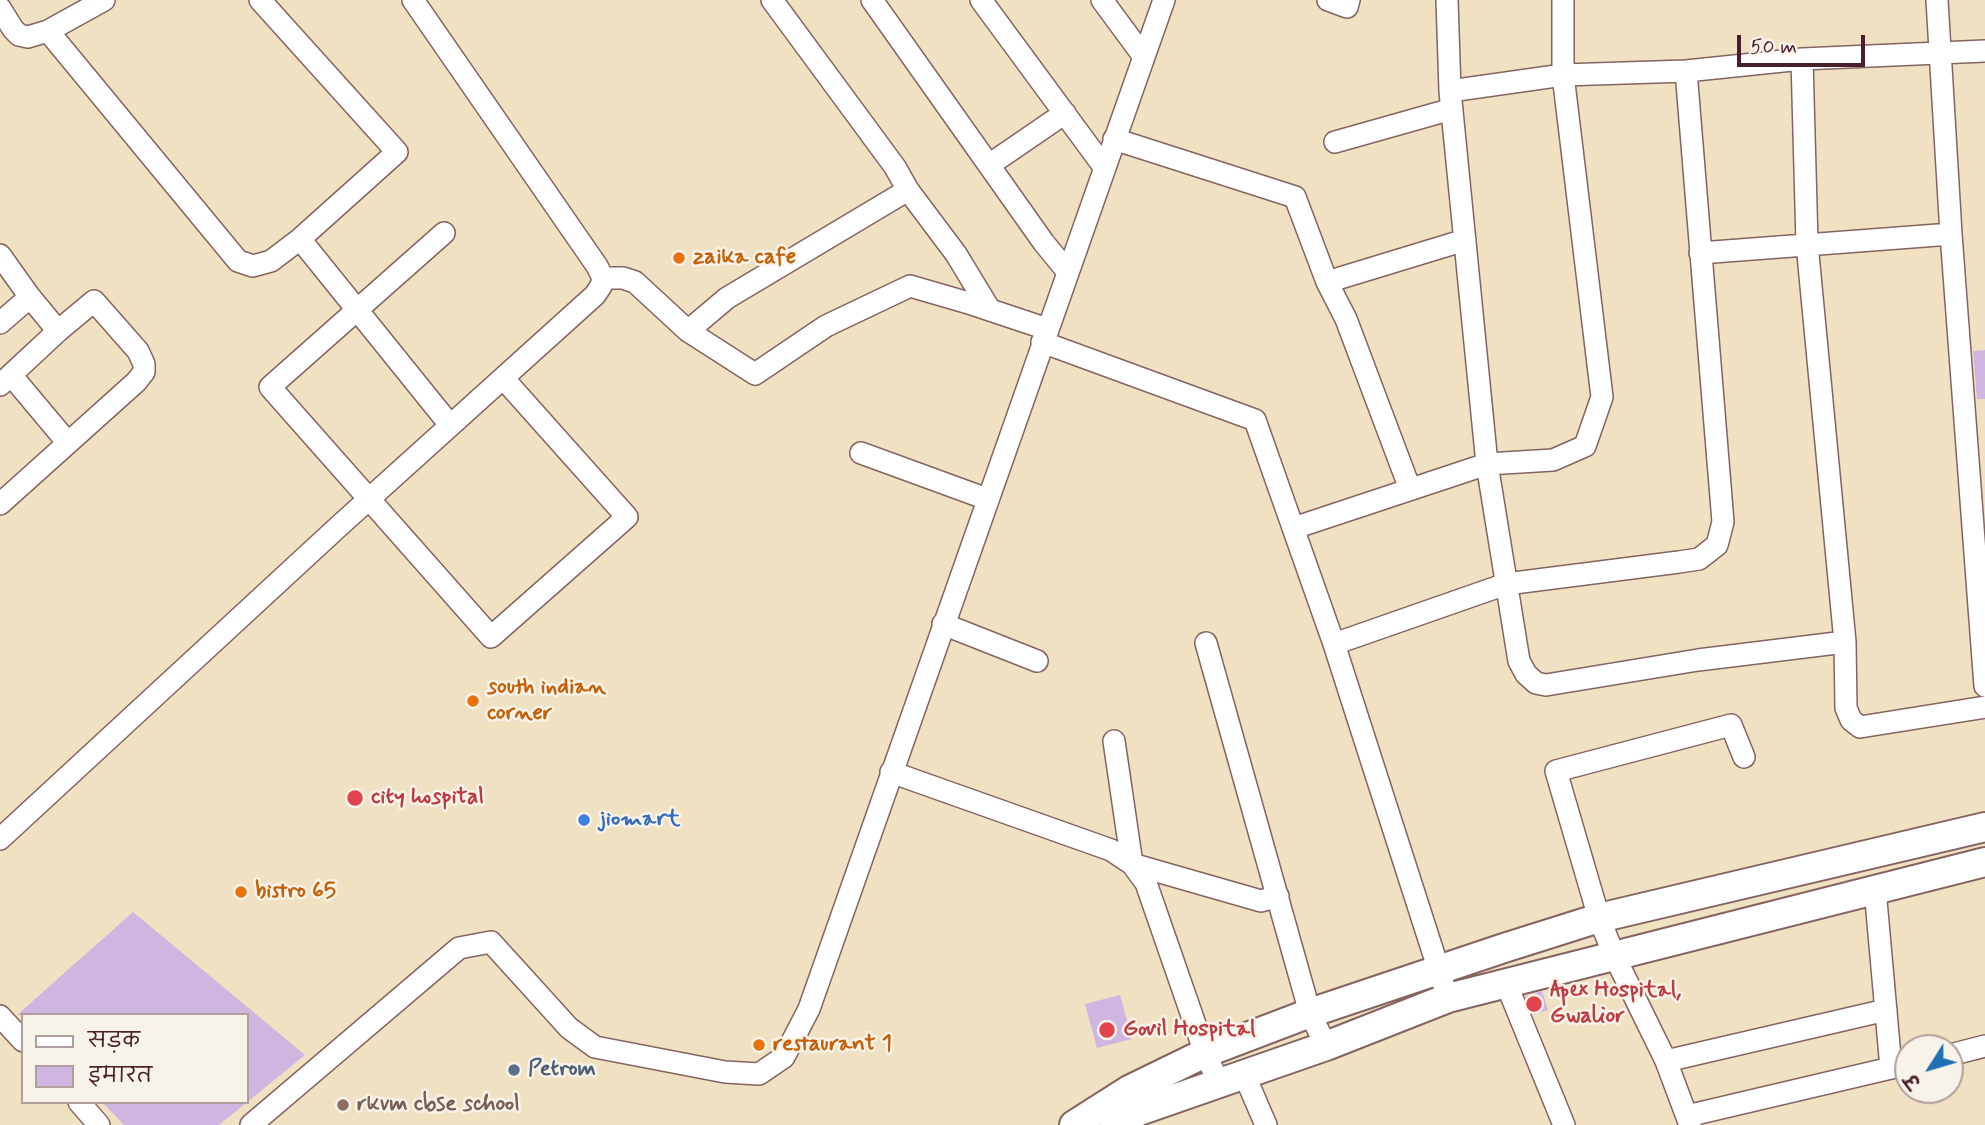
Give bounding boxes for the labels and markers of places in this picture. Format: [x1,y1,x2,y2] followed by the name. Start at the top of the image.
[693,244,796,272] place label: zaika cafe
[671,250,687,266] marker: zaika cafe
[487,674,606,728] place label: south indian corner
[465,693,481,709] marker: south indian corner
[371,784,484,812] place label: city hospital
[345,788,365,808] marker: city hospital
[598,806,680,834] place label: jiomart
[576,812,592,828] marker: jiomart
[255,878,336,906] place label: bistro 65
[233,884,249,900] marker: bistro 65
[1550,977,1681,1031] place label: Apex Hospital, Gwalior
[1524,994,1544,1014] marker: Apex Hospital, Gwalior
[1123,1016,1256,1044] place label: Govil Hospital
[1097,1020,1117,1040] marker: Govil Hospital
[773,1031,892,1059] place label: restaurant 1
[751,1037,767,1053] marker: restaurant 1
[528,1056,596,1084] place label: Petrom
[506,1062,522,1078] marker: Petrom
[357,1091,520,1119] place label: rkvm cbse school
[335,1097,351,1113] marker: rkvm cbse school

